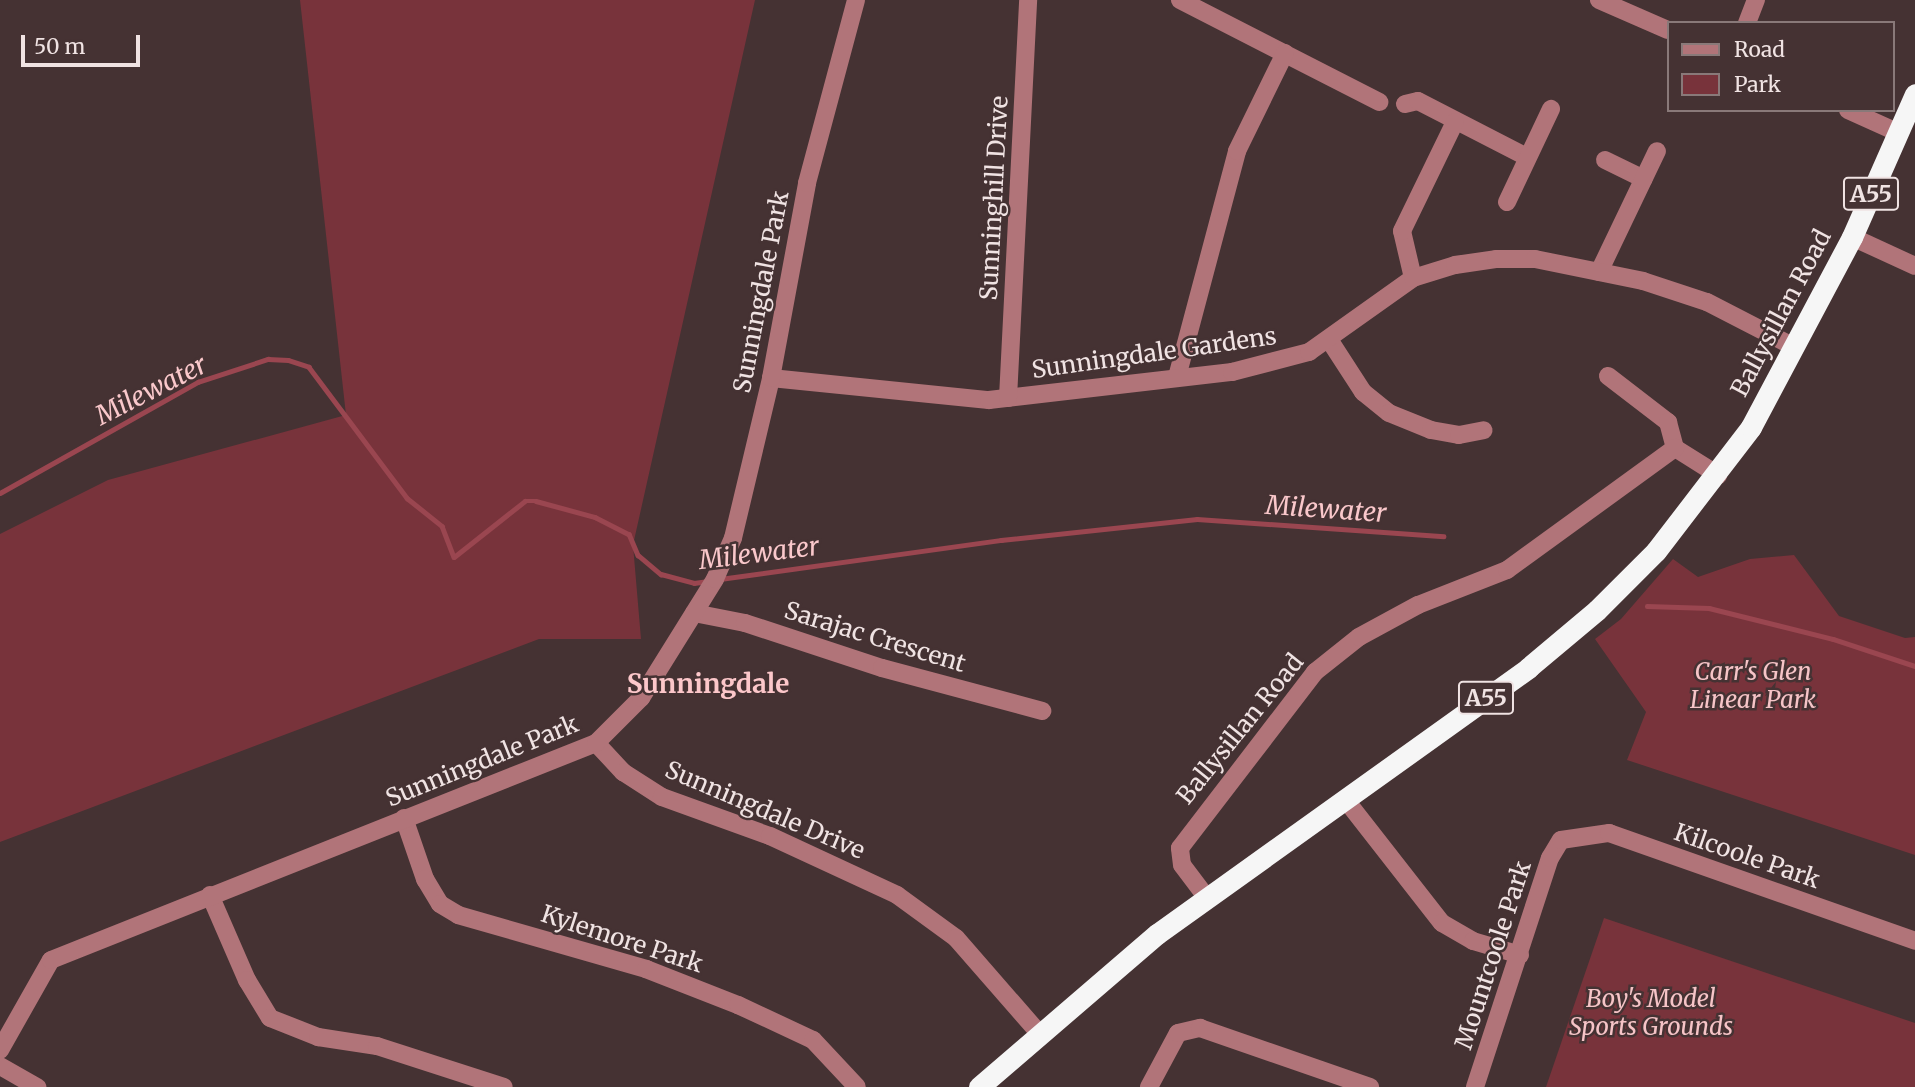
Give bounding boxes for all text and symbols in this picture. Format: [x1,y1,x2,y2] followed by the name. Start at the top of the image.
[24,21,144,65] scale bar
[1666,21,1894,112] legend
[34,33,85,60] text: 50 m
[1734,36,1785,63] text: Road
[1734,71,1781,98] text: Park
[974,95,1014,301] street label: Sunninghill Drive
[1841,174,1901,214] road number: A55
[727,189,795,395] street label: Sunningdale Park
[1725,225,1837,401] street label: Ballysillan Road
[1030,322,1278,384] street label: Sunningdale Gardens
[90,349,212,431] water label: Milewater
[1265,489,1387,529] water label: Milewater
[697,530,821,576] water label: Milewater
[781,596,969,678] street label: Sarajac Crescent
[1171,648,1309,810] street label: Ballysillan Road
[1690,658,1816,714] park label: Carr's Glen Linear Park
[627,668,789,700] district label: Sunningdale
[1456,678,1516,718] road number: A55
[382,709,582,813] street label: Sunningdale Park
[661,755,869,865] street label: Sunningdale Drive
[1671,818,1823,894] street label: Kilcoole Park
[1449,857,1537,1053] street label: Mountcoole Park
[537,899,707,979] street label: Kylemore Park
[1569,985,1733,1041] park label: Boy's Model Sports Grounds

